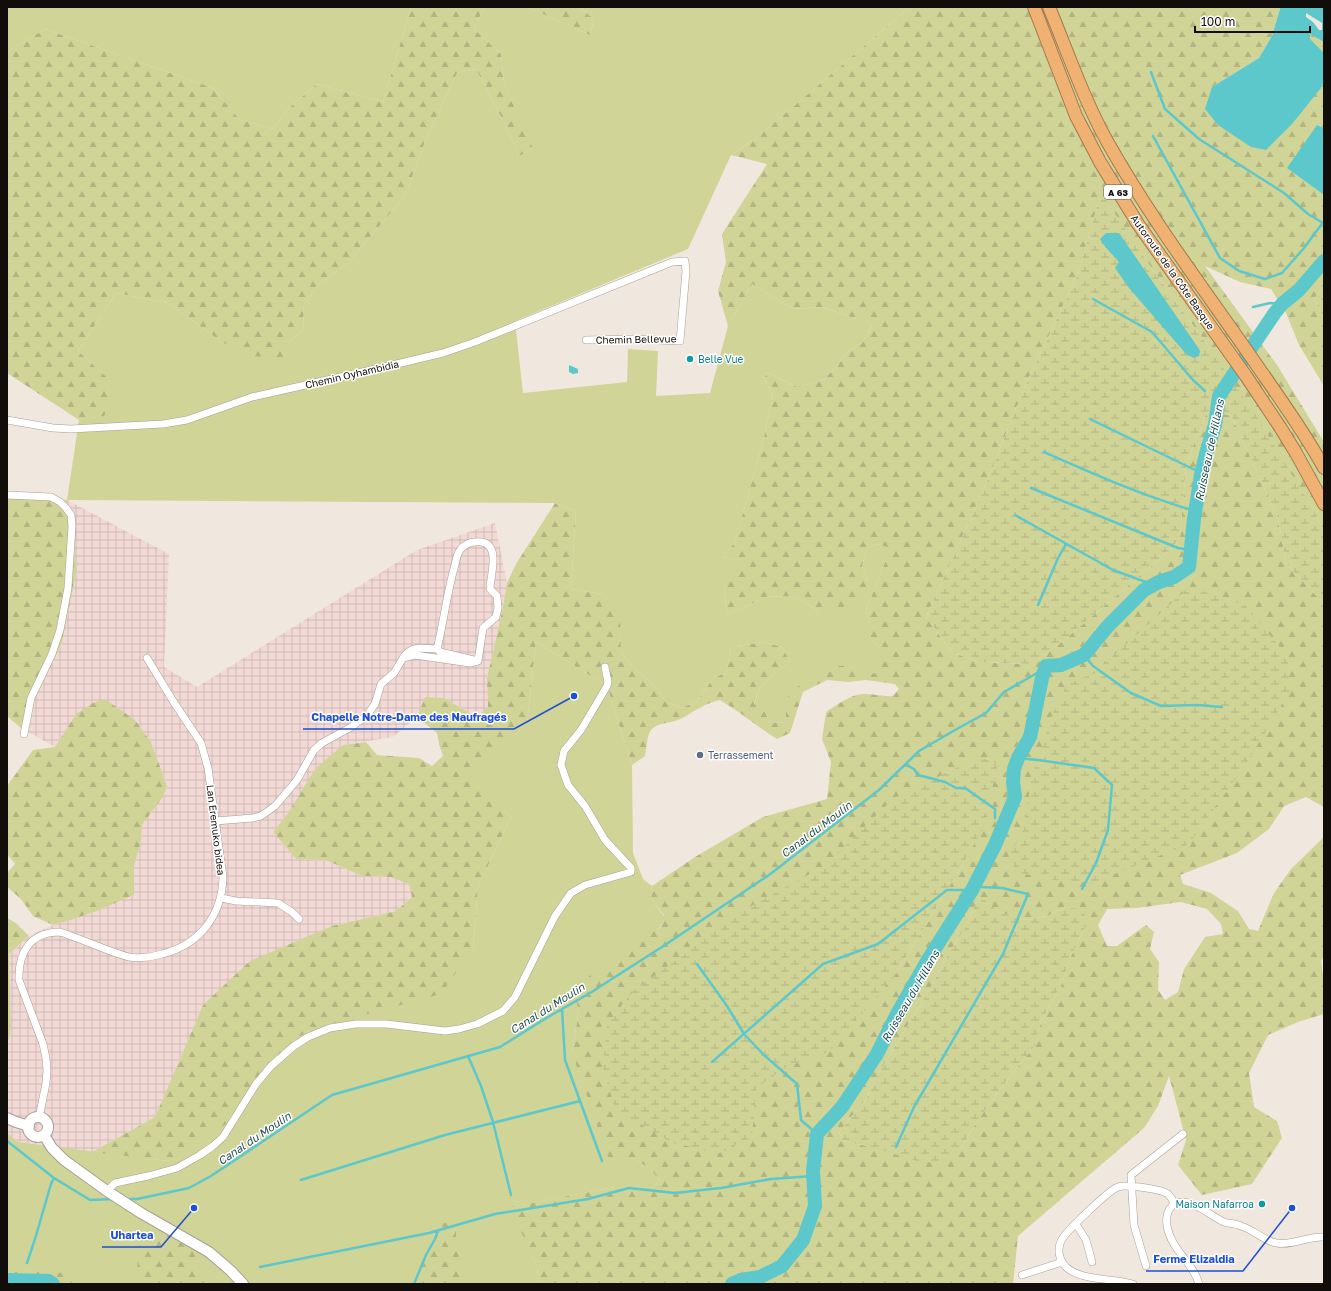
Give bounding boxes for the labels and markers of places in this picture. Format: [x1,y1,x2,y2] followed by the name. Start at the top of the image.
[698,353,743,365] place label: Belle Vue
[685,354,695,364] marker: Belle Vue
[303,706,514,729] callout: Chapelle Notre-Dame des Naufragés
[708,749,774,761] place label: Terrassement
[695,750,705,760] marker: Terrassement
[1175,1198,1254,1210] place label: Maison Nafarroa
[1257,1199,1267,1209] marker: Maison Nafarroa
[102,1224,161,1247] callout: Uhartea
[1146,1248,1243,1271] callout: Ferme Elizaldia

